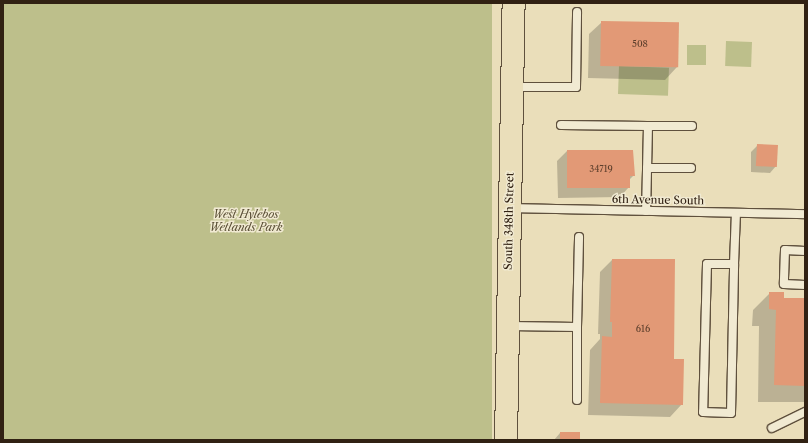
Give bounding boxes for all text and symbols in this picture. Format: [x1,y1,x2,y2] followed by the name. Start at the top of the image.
[632,39,648,49] house number: 508
[589,164,613,174] house number: 34719
[502,172,516,270] street label: South 348th Street
[611,193,705,207] street label: 6th Avenue South
[209,208,283,234] park label: West Hylebos Wetlands Park
[636,324,650,334] house number: 616

